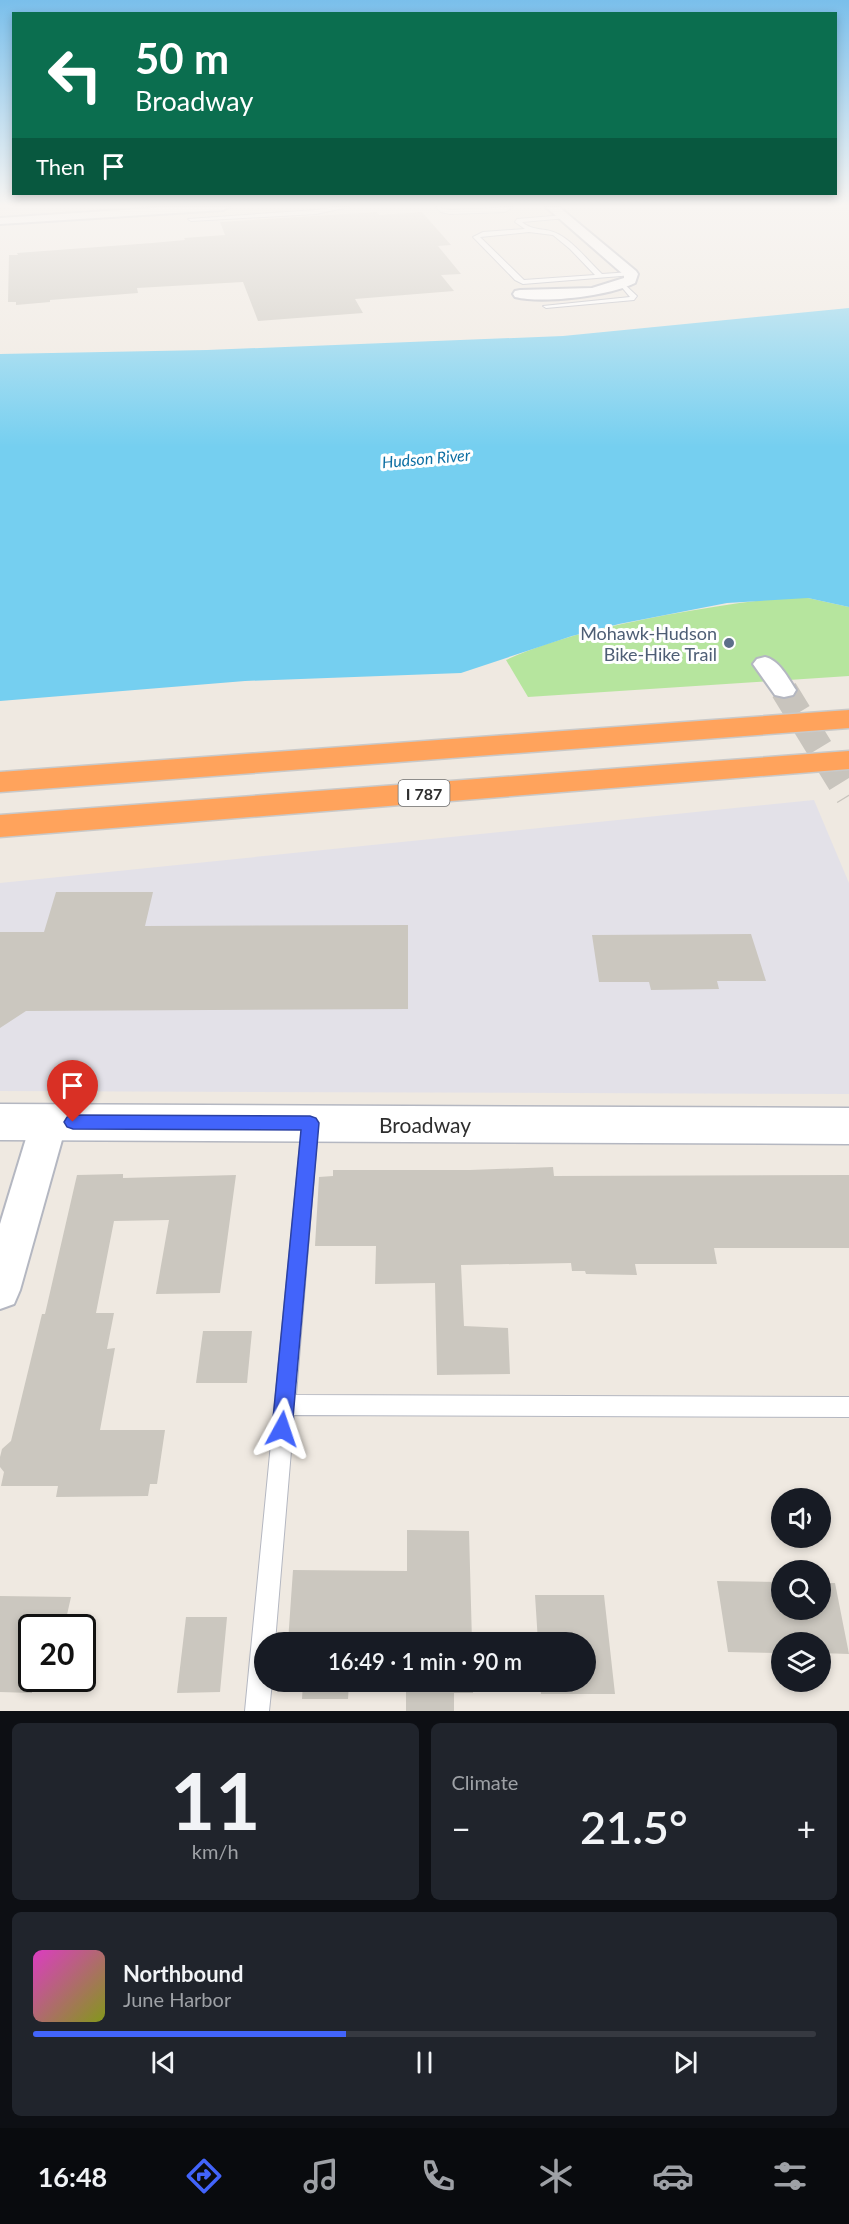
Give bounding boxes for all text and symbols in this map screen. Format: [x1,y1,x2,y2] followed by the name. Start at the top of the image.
[135,33,229,83] text: 50 m
[36,36,114,114] icon: left
[135,84,253,117] text: Broadway
[97,150,130,183] icon: arrive
[36,153,85,180] text: Then
[381,445,471,471] water label: Hudson River
[580,622,717,665] place label: Mohawk-Hudson Bike-Hike Trail
[722,636,736,650] marker: Mohawk-Hudson Bike-Hike Trail
[398,780,450,806] road number: I 787
[47,1060,98,1122] pin
[56,1069,89,1102] icon: arrive
[379,1112,471,1137] street label: Broadway
[250,1397,314,1461] position arrow
[771,1488,831,1692] map controls
[771,1488,831,1548] button: sound
[771,1560,831,1620] button: search
[18,1614,96,1692] speed limit sign: 20
[771,1632,831,1692] button: layers
[328,1648,522,1675] text: 16:49 · 1 min · 90 m
[170,1753,260,1847] text: 11
[452,1770,518,1794] text: Climate
[580,1800,688,1854] text: 21.5°
[452,1808,471,1848] text: −
[797,1808,816,1848] text: +
[192,1839,239,1863] text: km/h
[123,1960,243,1987] text: Northbound
[123,1987,231,2011] text: June Harbor
[147,2046,180,2079] icon: previous
[408,2046,441,2079] icon: pause
[669,2046,702,2079] icon: next
[183,2155,225,2197] icon: directions
[300,2155,342,2197] icon: music
[417,2155,459,2197] icon: phone
[535,2155,577,2197] icon: climate
[652,2155,694,2197] icon: car
[769,2155,811,2197] icon: filters
[38,2160,107,2193] text: 16:48

